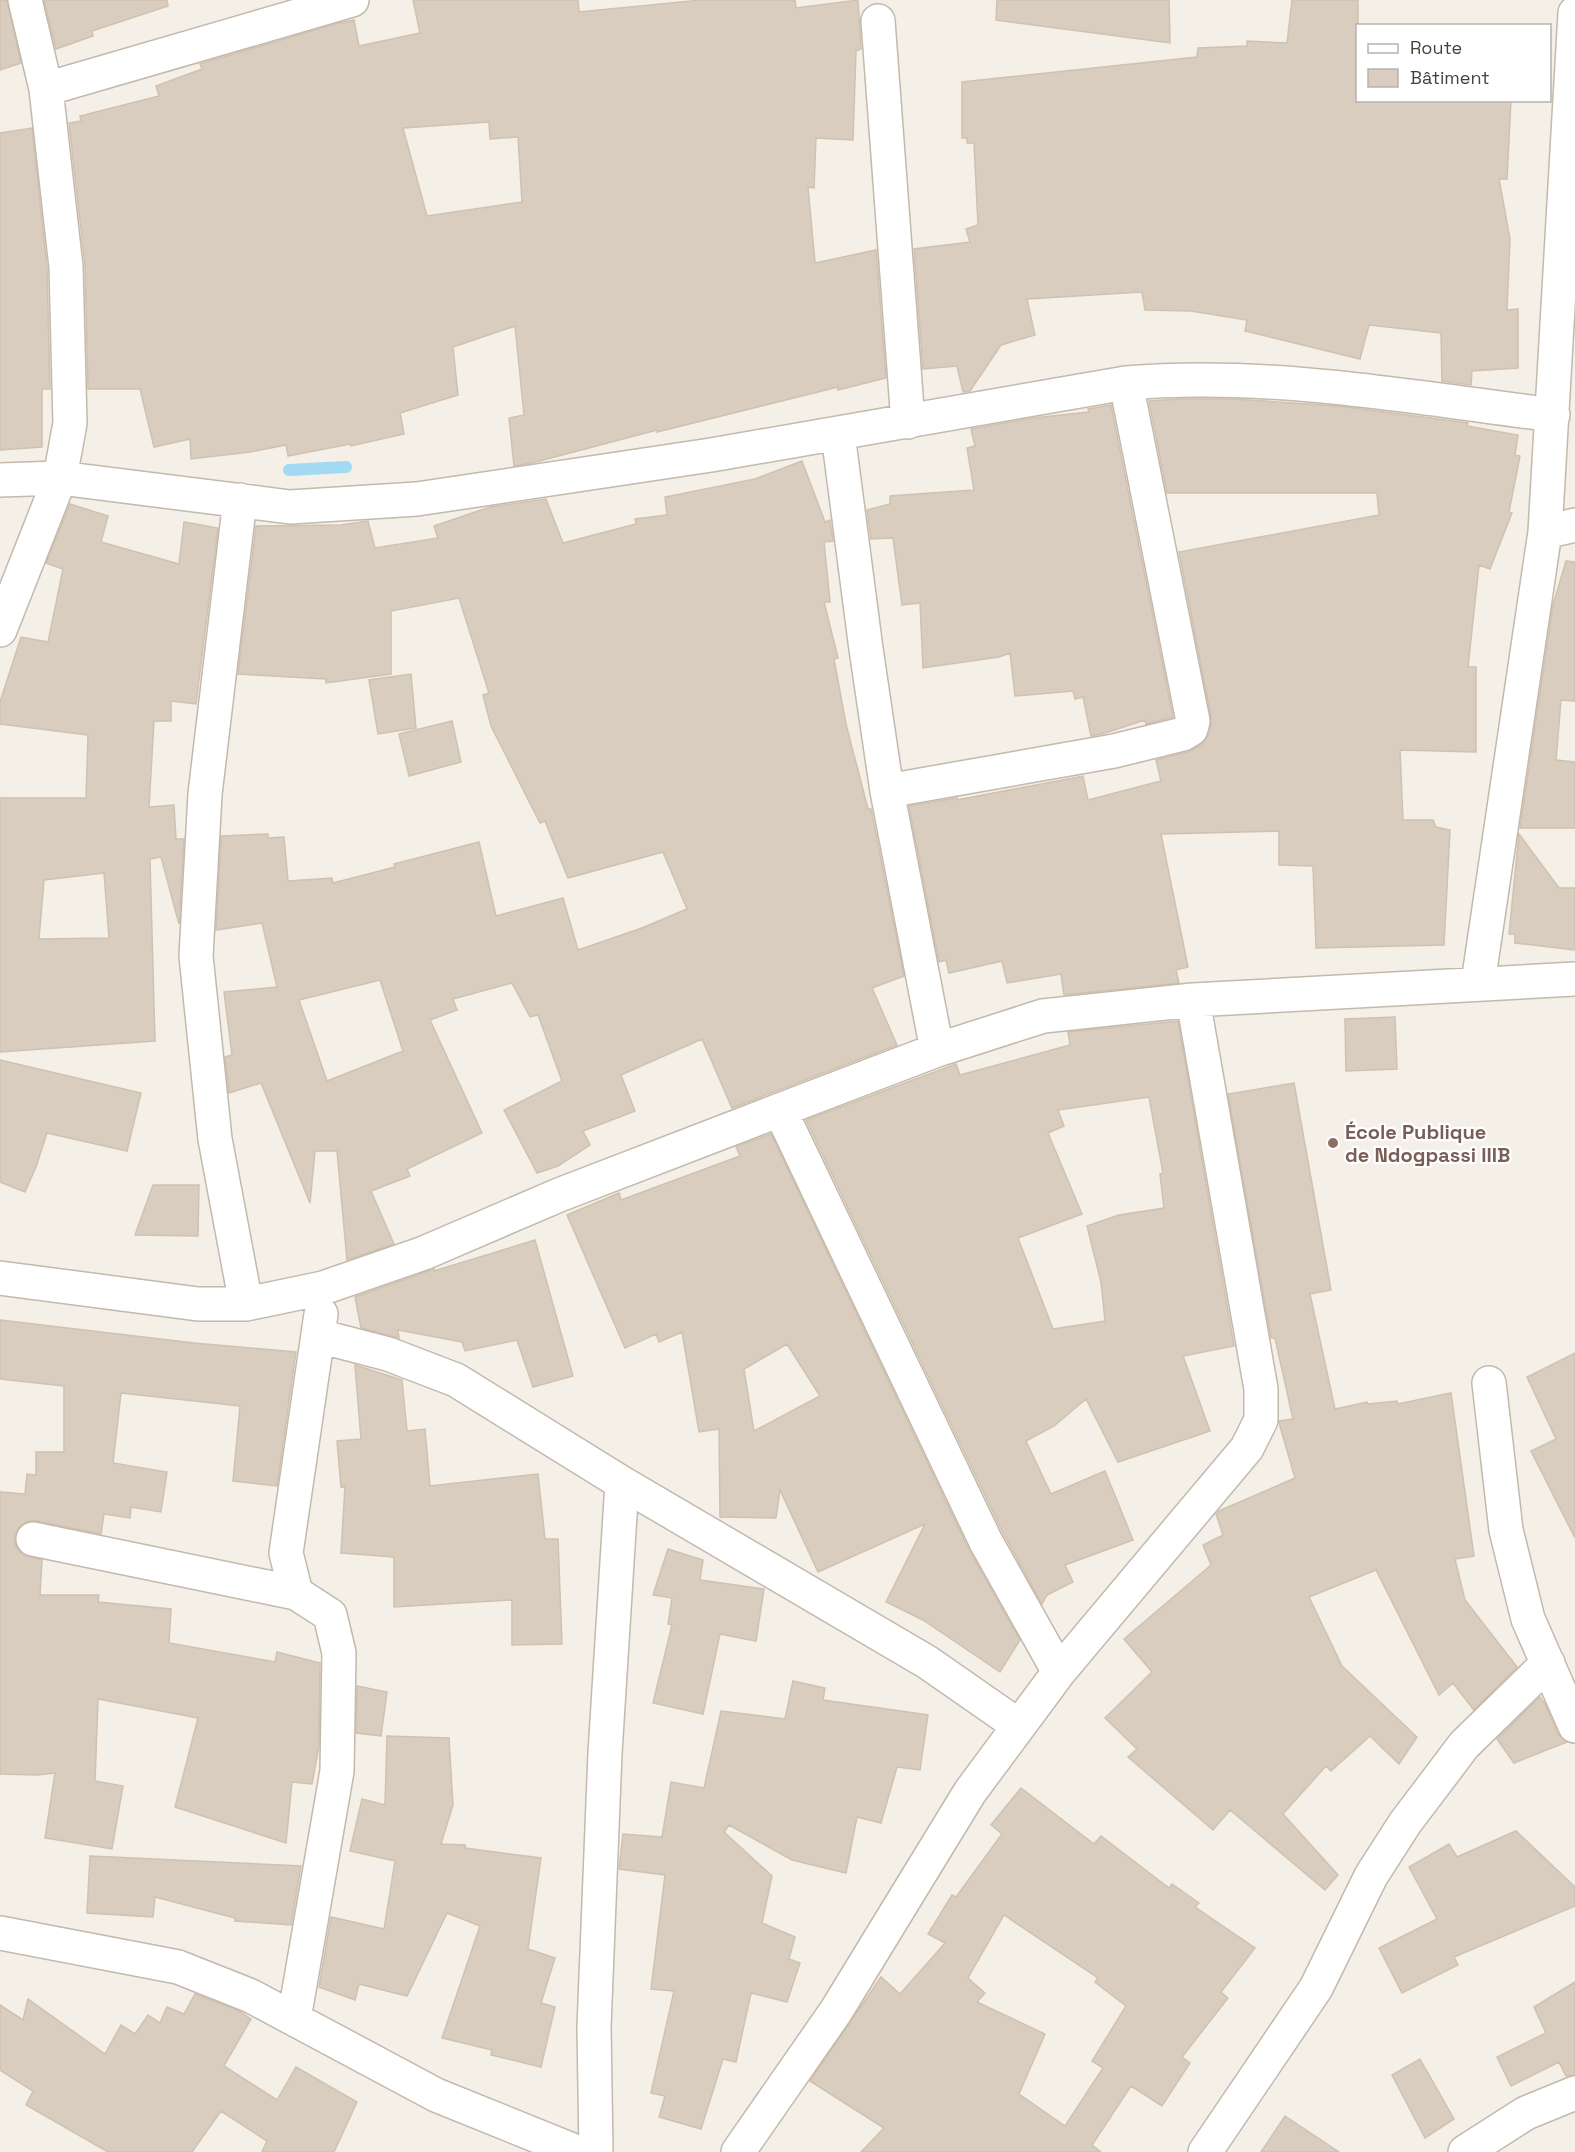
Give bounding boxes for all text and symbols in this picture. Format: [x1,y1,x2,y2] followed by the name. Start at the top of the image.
[1356,24,1551,102] legend
[1410,36,1462,59] text: Route
[1410,66,1490,89] text: Bâtiment
[1345,1119,1510,1168] place label: École Publique de Ndogpassi IIIB
[1326,1136,1340,1150] marker: École Publique de Ndogpassi IIIB

